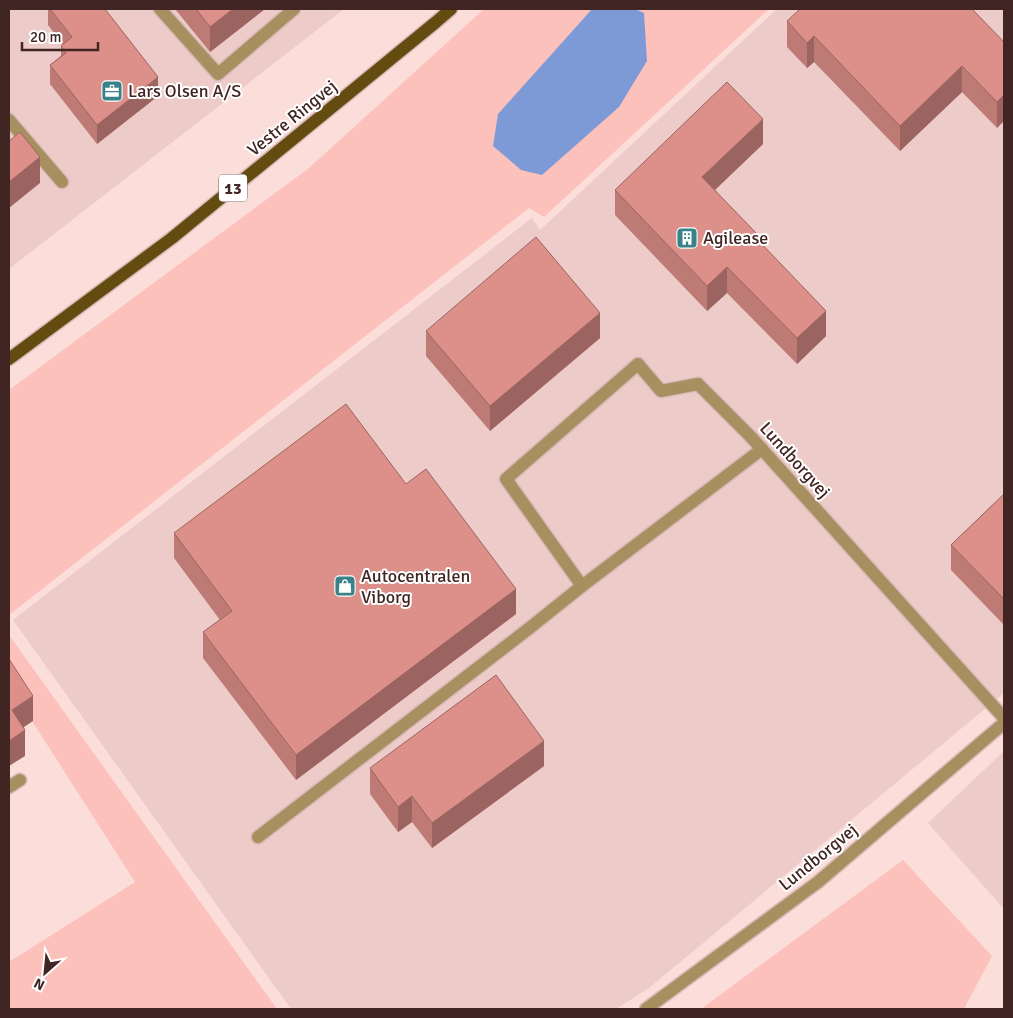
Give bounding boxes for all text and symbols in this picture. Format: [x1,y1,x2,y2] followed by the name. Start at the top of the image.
[22,20,99,52] scale bar
[30,28,61,46] text: 20 m
[243,75,341,161] street label: Vestre Ringvej
[100,79,124,103] office icon: Lars Olsen A/S
[128,80,241,102] place label: Lars Olsen A/S
[219,174,247,202] road number: 13
[675,226,699,250] building icon: Agilease
[703,227,768,249] place label: Agilease
[755,417,835,503] street label: Lundborgvej
[361,565,470,608] place label: Autocentralen Viborg
[333,574,357,598] shop icon: Autocentralen Viborg
[774,819,862,895] street label: Lundborgvej
[20,948,70,998] north arrow
[31,974,48,994] text: N

